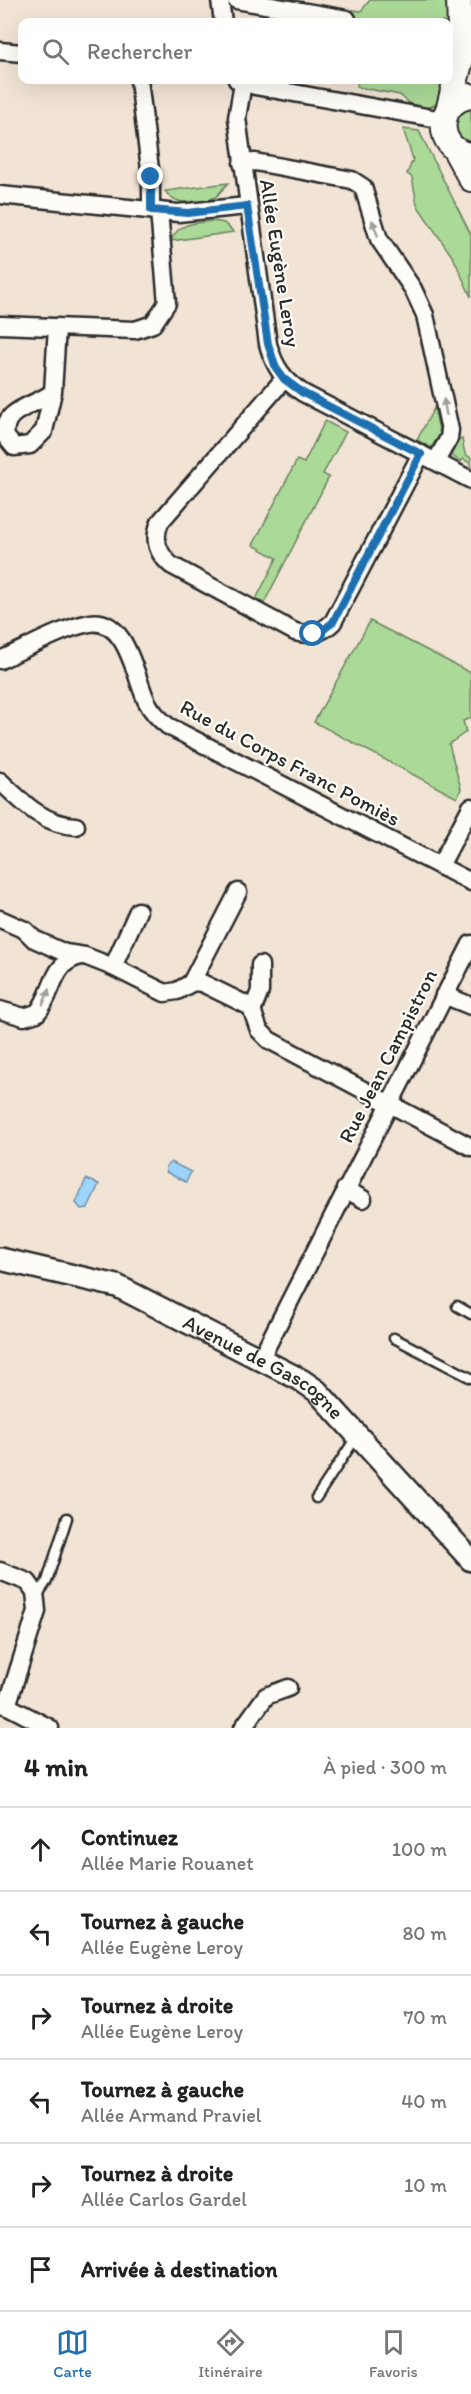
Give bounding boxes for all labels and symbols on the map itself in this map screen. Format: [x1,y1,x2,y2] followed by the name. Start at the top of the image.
[137,163,163,189] route end
[255,177,306,349] street label: Allée Eugène Leroy
[369,219,379,237] one-way arrow
[440,397,449,416] one-way arrow
[299,620,325,646] route start
[176,694,404,831] street label: Rue du Corps Franc Pomiès
[333,965,442,1147] street label: Rue Jean Campistron
[42,988,51,1006] one-way arrow
[179,1309,349,1424] street label: Avenue de Gascogne

